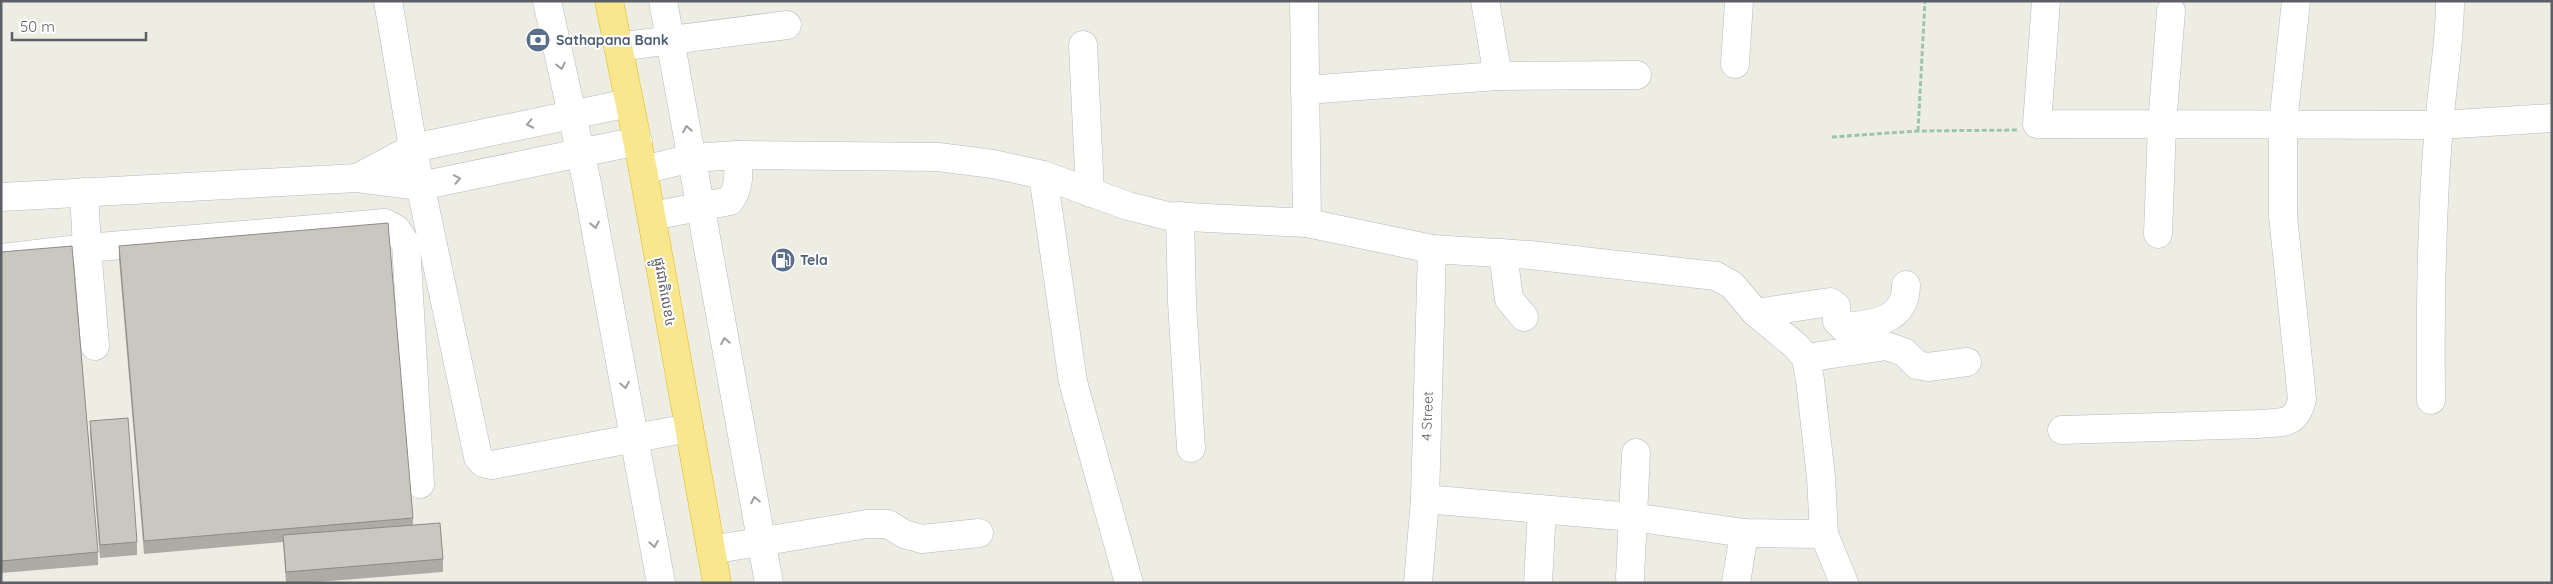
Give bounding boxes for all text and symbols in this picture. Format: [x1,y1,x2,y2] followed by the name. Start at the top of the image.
[12,10,146,42] scale bar
[20,17,55,36] text: 50 m
[525,27,551,53] bank icon: Sathapana Bank
[556,31,669,49] place label: Sathapana Bank
[555,62,566,70] one-way arrow
[526,118,535,129] one-way arrow
[682,125,692,133] one-way arrow
[453,174,462,184] one-way arrow
[589,220,600,229] one-way arrow
[770,247,796,273] fuel station icon: Tela
[800,251,828,269] place label: Tela
[647,256,680,329] street label: ផ្លូវជាតិលេខ៤
[720,336,730,345] one-way arrow
[619,380,629,389] one-way arrow
[1417,391,1437,441] street label: 4 Street
[750,496,760,505] one-way arrow
[649,540,659,549] one-way arrow

